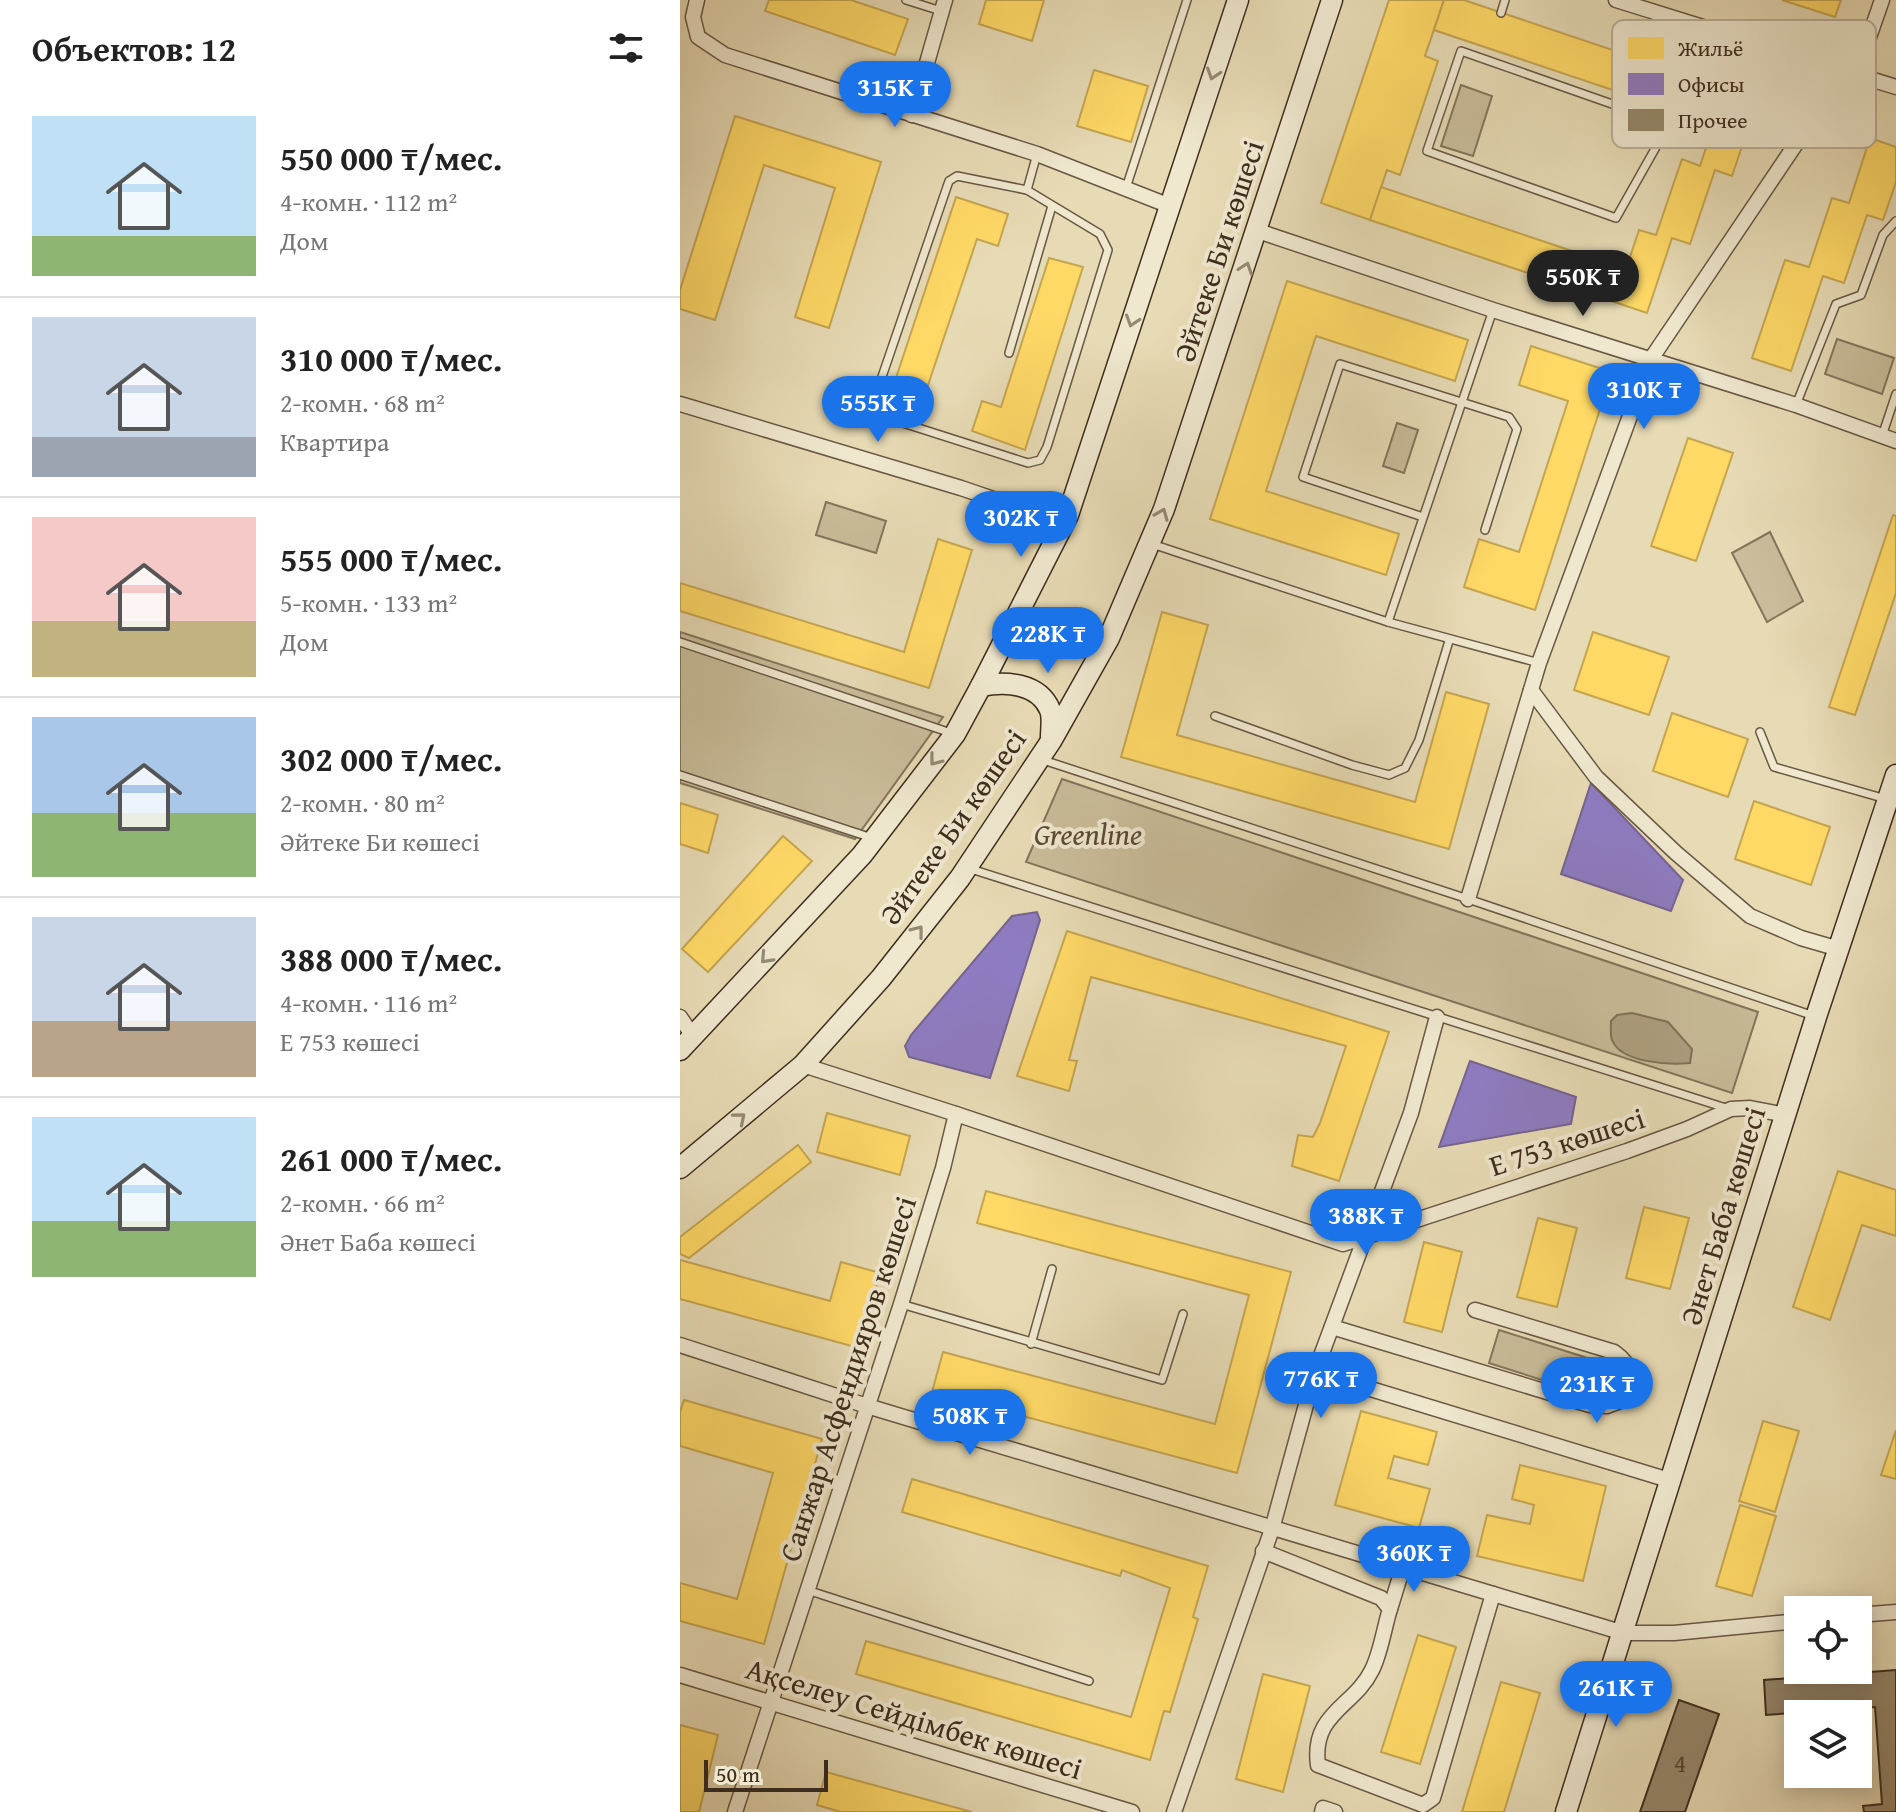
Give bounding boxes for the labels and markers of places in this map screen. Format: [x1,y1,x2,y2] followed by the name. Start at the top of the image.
[830,61,960,129] pin: 315K ₸
[1518,250,1648,318] pin: 550K ₸
[1579,363,1709,431] pin: 310K ₸
[813,376,943,444] pin: 555K ₸
[956,491,1086,559] pin: 302K ₸
[983,607,1113,675] pin: 228K ₸
[1301,1189,1431,1257] pin: 388K ₸
[1256,1352,1386,1420] pin: 776K ₸
[1532,1357,1662,1425] pin: 231K ₸
[905,1389,1035,1457] pin: 508K ₸
[1349,1526,1479,1594] pin: 360K ₸
[1551,1661,1681,1729] pin: 261K ₸

